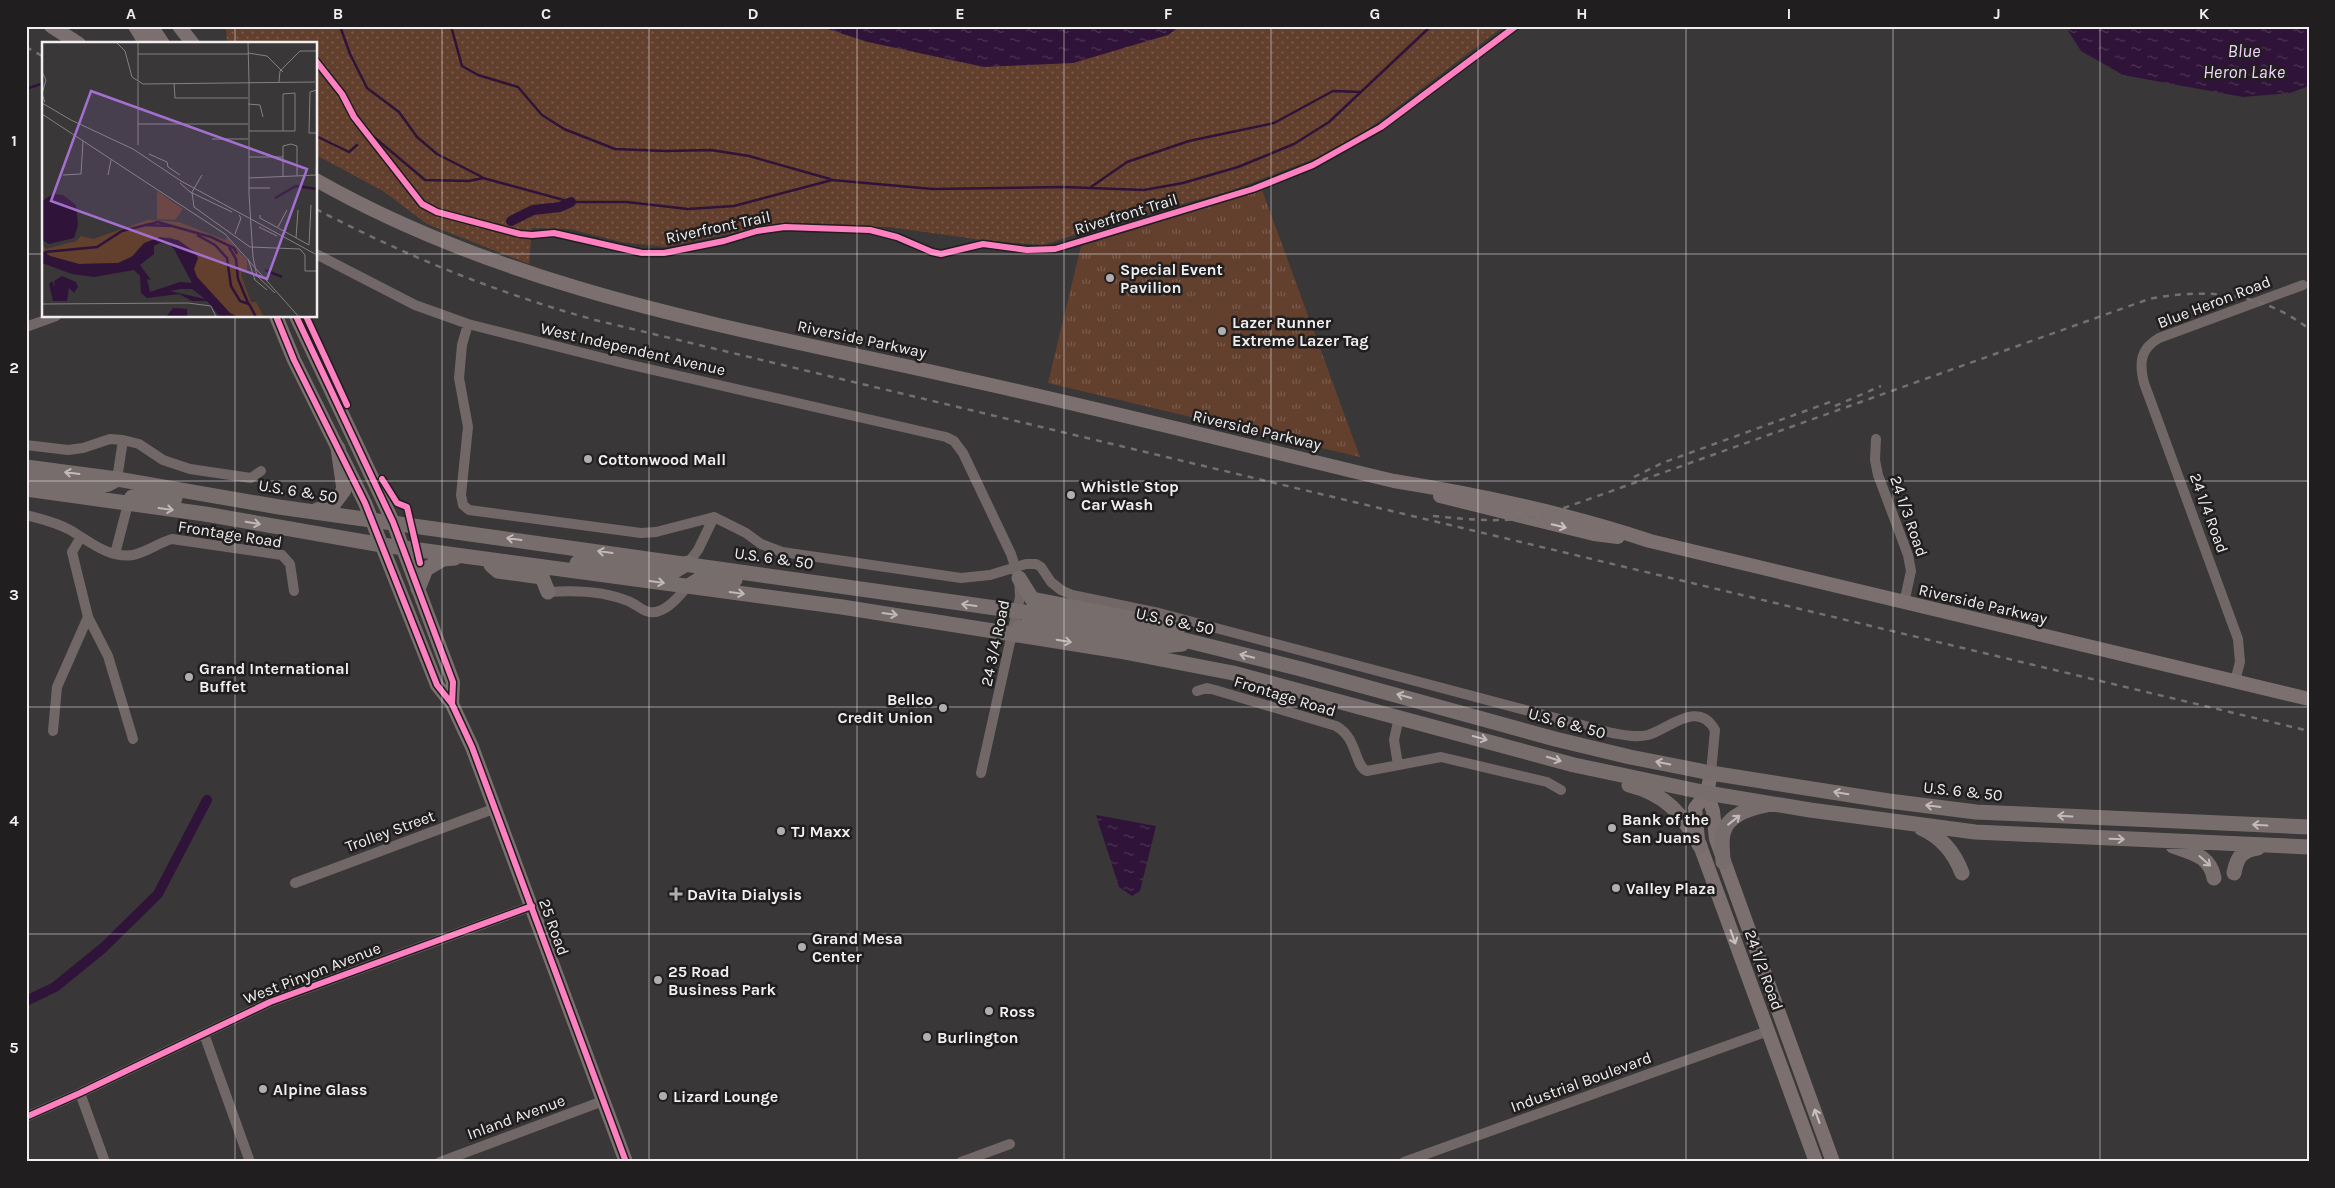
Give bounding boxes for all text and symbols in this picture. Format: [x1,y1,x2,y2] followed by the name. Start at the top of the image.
[126,4,136,23] text: A
[333,4,343,23] text: B
[541,4,551,23] text: C
[748,4,759,23] text: D
[955,4,965,23] text: E
[1164,4,1173,23] text: F
[1370,4,1380,23] text: G
[1576,4,1588,23] text: H
[1787,4,1791,23] text: I
[1993,4,2001,23] text: J
[2199,4,2210,23] text: K
[2203,40,2285,83] water label: Blue Heron Lake
[42,42,318,318] inset map
[11,131,17,150] text: 1
[1072,189,1180,239] street label: Riverfront Trail
[664,207,772,247] street label: Riverfront Trail
[1120,260,1223,297] place label: Special Event Pavilion
[1104,272,1116,284] marker: Special Event Pavilion
[2155,272,2273,332] street label: Blue Heron Road
[1232,313,1369,350] place label: Lazer Runner Extreme Lazer Tag
[796,316,929,362] street label: Riverside Parkway
[539,318,727,380] street label: West Independent Avenue
[1216,325,1228,337] marker: Lazer Runner Extreme Lazer Tag
[9,358,19,377] text: 2
[1191,406,1324,454] street label: Riverside Parkway
[598,450,726,469] place label: Cottonwood Mall
[582,453,594,465] marker: Cottonwood Mall
[64,468,80,478] one-way arrow
[2186,470,2232,556] street label: 24 1/4 Road
[1886,473,1932,559] street label: 24 1/3 Road
[257,475,339,507] street label: U.S. 6 & 50
[1081,477,1179,514] place label: Whistle Stop Car Wash
[1065,489,1077,501] marker: Whistle Stop Car Wash
[158,504,174,514] one-way arrow
[177,516,283,552] street label: Frontage Road
[244,518,260,528] one-way arrow
[1551,522,1567,531] one-way arrow
[506,534,522,544] one-way arrow
[733,543,815,573] street label: U.S. 6 & 50
[597,546,613,556] one-way arrow
[648,577,664,587] one-way arrow
[1917,580,2050,628] street label: Riverside Parkway
[9,585,19,604] text: 3
[728,588,744,598] one-way arrow
[977,598,1013,688] street label: 24 3/4 Road
[962,600,978,610] one-way arrow
[1134,603,1216,639] street label: U.S. 6 & 50
[882,609,898,619] one-way arrow
[1056,637,1072,647] one-way arrow
[1239,651,1255,660] one-way arrow
[199,659,349,696] place label: Grand International Buffet
[183,671,195,683] marker: Grand International Buffet
[1232,672,1338,720] street label: Frontage Road
[837,690,933,727] place label: Bellco Credit Union
[1396,691,1412,701] one-way arrow
[937,702,949,714] marker: Bellco Credit Union
[1526,704,1608,742] street label: U.S. 6 & 50
[1471,734,1487,744] one-way arrow
[1545,755,1561,764] one-way arrow
[1655,758,1671,768] one-way arrow
[1922,777,2004,805] street label: U.S. 6 & 50
[1834,788,1850,798] one-way arrow
[1925,801,1941,811] one-way arrow
[343,806,437,856] street label: Trolley Street
[1622,810,1709,847] place label: Bank of the San Juans
[9,811,19,830] text: 4
[2057,811,2074,821] one-way arrow
[1727,814,1740,825] one-way arrow
[2252,820,2268,829] one-way arrow
[791,822,851,841] place label: TJ Maxx
[1606,822,1618,834] marker: Bank of the San Juans
[775,825,787,837] marker: TJ Maxx
[2108,834,2124,844] one-way arrow
[2199,855,2212,867] one-way arrow
[1626,879,1716,898] place label: Valley Plaza
[1610,882,1622,894] marker: Valley Plaza
[687,885,802,904] place label: DaVita Dialysis
[669,887,683,901] marker: DaVita Dialysis
[535,896,573,958] street label: 25 Road
[1741,927,1787,1013] street label: 24 1/2 Road
[1729,928,1738,944] one-way arrow
[812,929,903,966] place label: Grand Mesa Center
[241,938,383,1008] street label: West Pinyon Avenue
[796,941,808,953] marker: Grand Mesa Center
[668,962,776,999] place label: 25 Road Business Park
[652,974,664,986] marker: 25 Road Business Park
[999,1002,1035,1021] place label: Ross
[983,1005,995,1017] marker: Ross
[937,1028,1018,1047] place label: Burlington
[921,1031,933,1043] marker: Burlington
[9,1038,19,1057] text: 5
[1508,1048,1654,1116] street label: Industrial Boulevard
[273,1080,367,1099] place label: Alpine Glass
[257,1083,269,1095] marker: Alpine Glass
[673,1087,778,1106] place label: Lizard Lounge
[464,1090,568,1144] street label: Inland Avenue
[657,1090,669,1102] marker: Lizard Lounge
[1812,1109,1821,1124] one-way arrow

